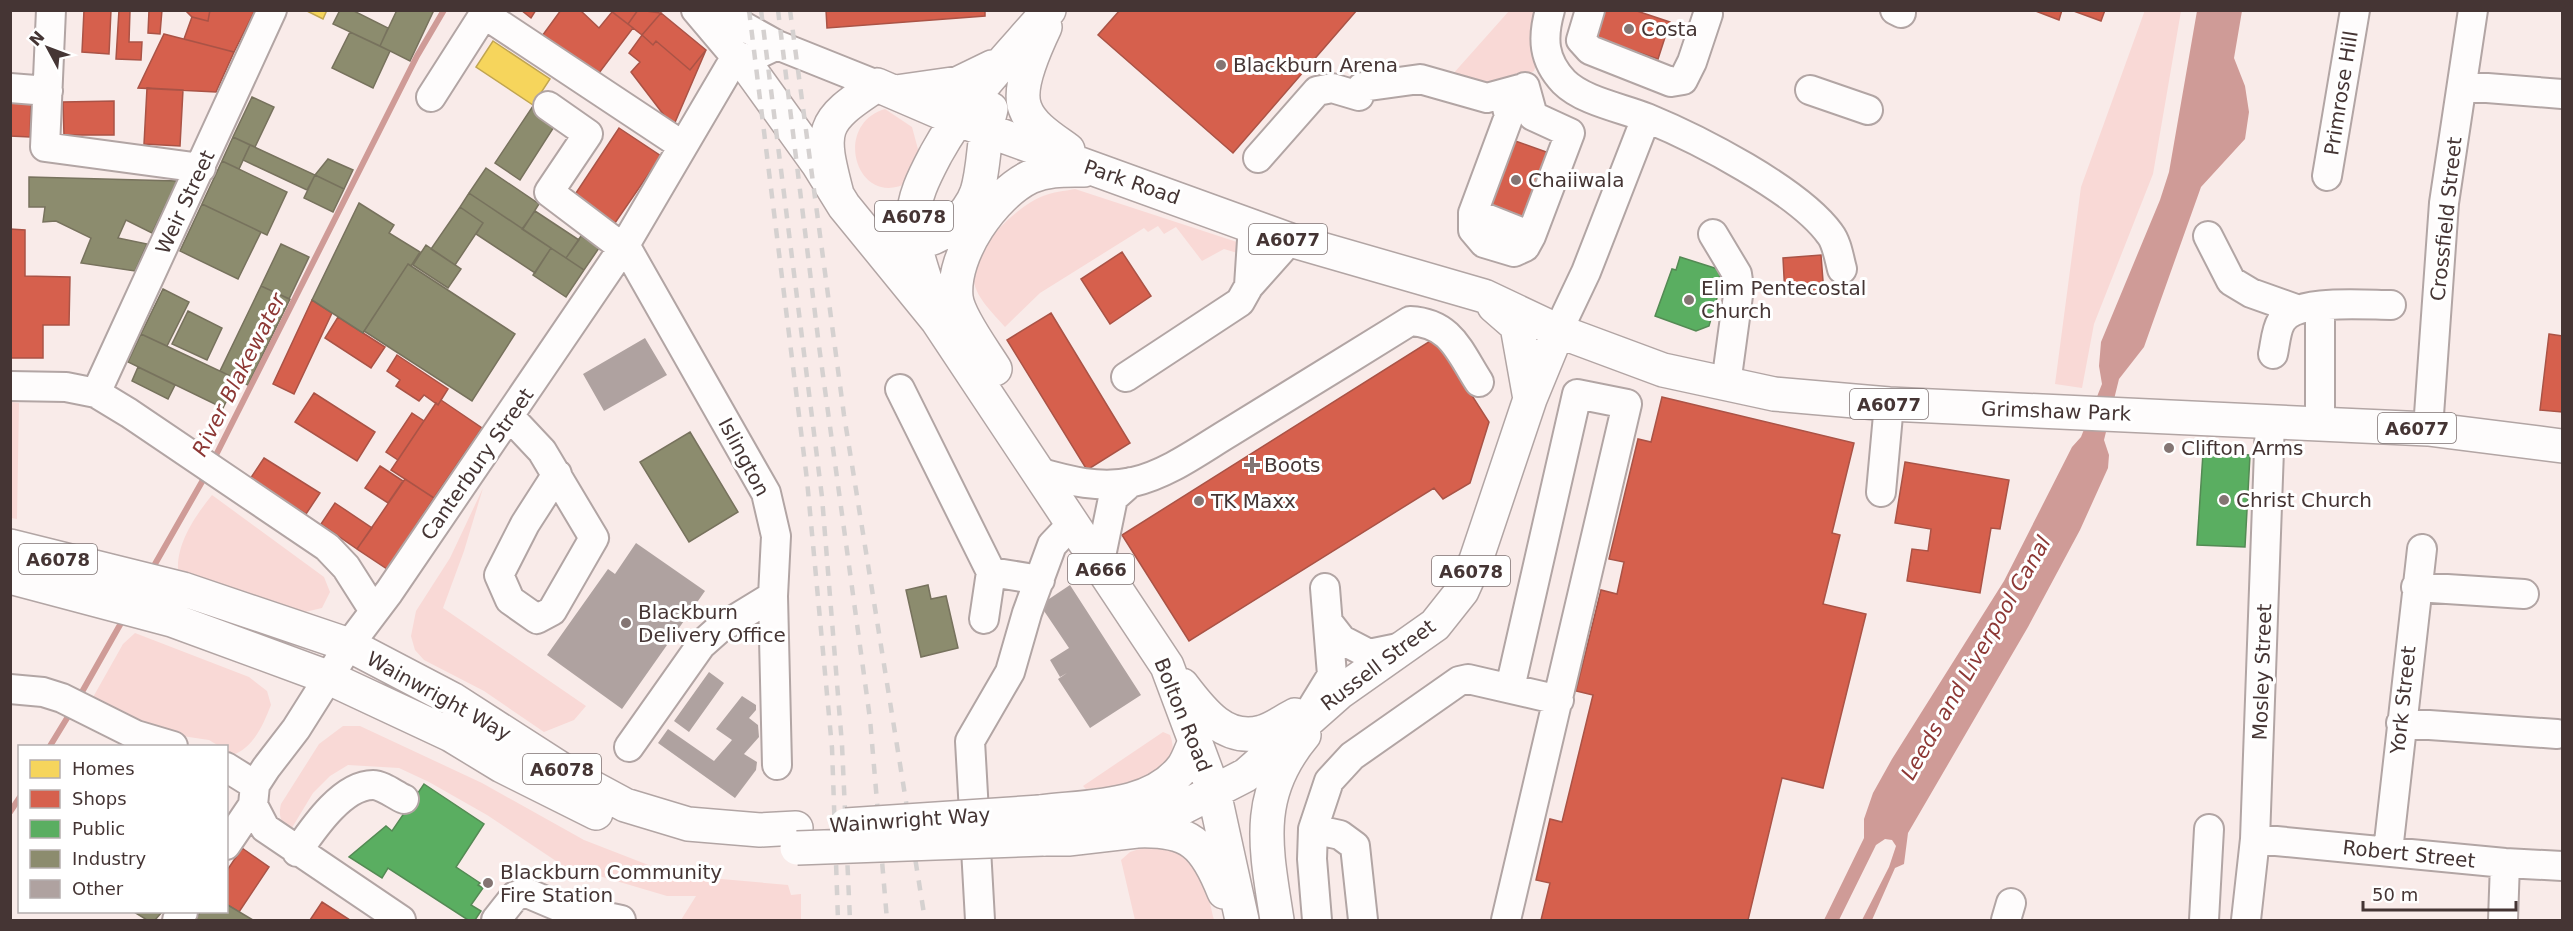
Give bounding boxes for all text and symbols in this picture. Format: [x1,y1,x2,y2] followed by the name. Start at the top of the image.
[1641,17,1698,41] place label: Costa
[18,18,78,78] north arrow
[1622,22,1636,36] marker: Costa
[25,27,49,50] text: N
[2319,29,2363,157] street label: Primrose Hill
[1233,53,1398,77] place label: Blackburn Arena
[1214,58,1228,72] marker: Blackburn Arena
[2425,135,2467,302] street label: Crossfield Street
[150,146,220,258] street label: Weir Street
[1081,154,1183,210] street label: Park Road
[1528,168,1624,192] place label: Chaiiwala
[1509,173,1523,187] marker: Chaiiwala
[875,201,953,231] road number: A6078
[1249,224,1327,254] road number: A6077
[1701,276,1866,323] place label: Elim Pentecostal Church
[188,289,291,460] water label: River Blakewater
[1682,293,1696,307] marker: Elim Pentecostal Church
[416,383,538,545] street label: Canterbury Street
[1850,389,1928,419] road number: A6077
[1981,396,2132,426] street label: Grimshaw Park
[2378,413,2456,443] road number: A6077
[713,414,775,500] street label: Islington
[2181,436,2303,460] place label: Clifton Arms
[2162,441,2176,455] marker: Clifton Arms
[1264,453,1320,477] place label: Boots
[1245,458,1259,472] marker: Boots
[2236,488,2372,512] place label: Christ Church
[1210,489,1296,513] place label: TK Maxx
[2217,493,2231,507] marker: Christ Church
[1192,494,1206,508] marker: TK Maxx
[1896,532,2056,784] water label: Leeds and Liverpool Canal
[19,544,97,574] road number: A6078
[1068,554,1134,584] road number: A666
[1432,556,1510,586] road number: A6078
[638,600,786,647] place label: Blackburn Delivery Office
[2248,603,2276,741] street label: Mosley Street
[1316,614,1440,716] street label: Russell Street
[619,616,633,630] marker: Blackburn Delivery Office
[2385,645,2421,756] street label: York Street
[363,646,515,746] street label: Wainwright Way
[1149,654,1217,776] street label: Bolton Road
[18,745,228,913] legend
[523,754,601,784] road number: A6078
[72,758,135,779] text: Homes
[72,788,127,809] text: Shops
[829,802,991,838] street label: Wainwright Way
[72,818,125,839] text: Public
[2341,835,2477,873] street label: Robert Street
[72,848,146,869] text: Industry
[500,860,722,907] place label: Blackburn Community Fire Station
[2363,874,2516,912] scale bar
[481,876,495,890] marker: Blackburn Community Fire Station
[72,878,124,899] text: Other
[2372,884,2418,905] text: 50 m

